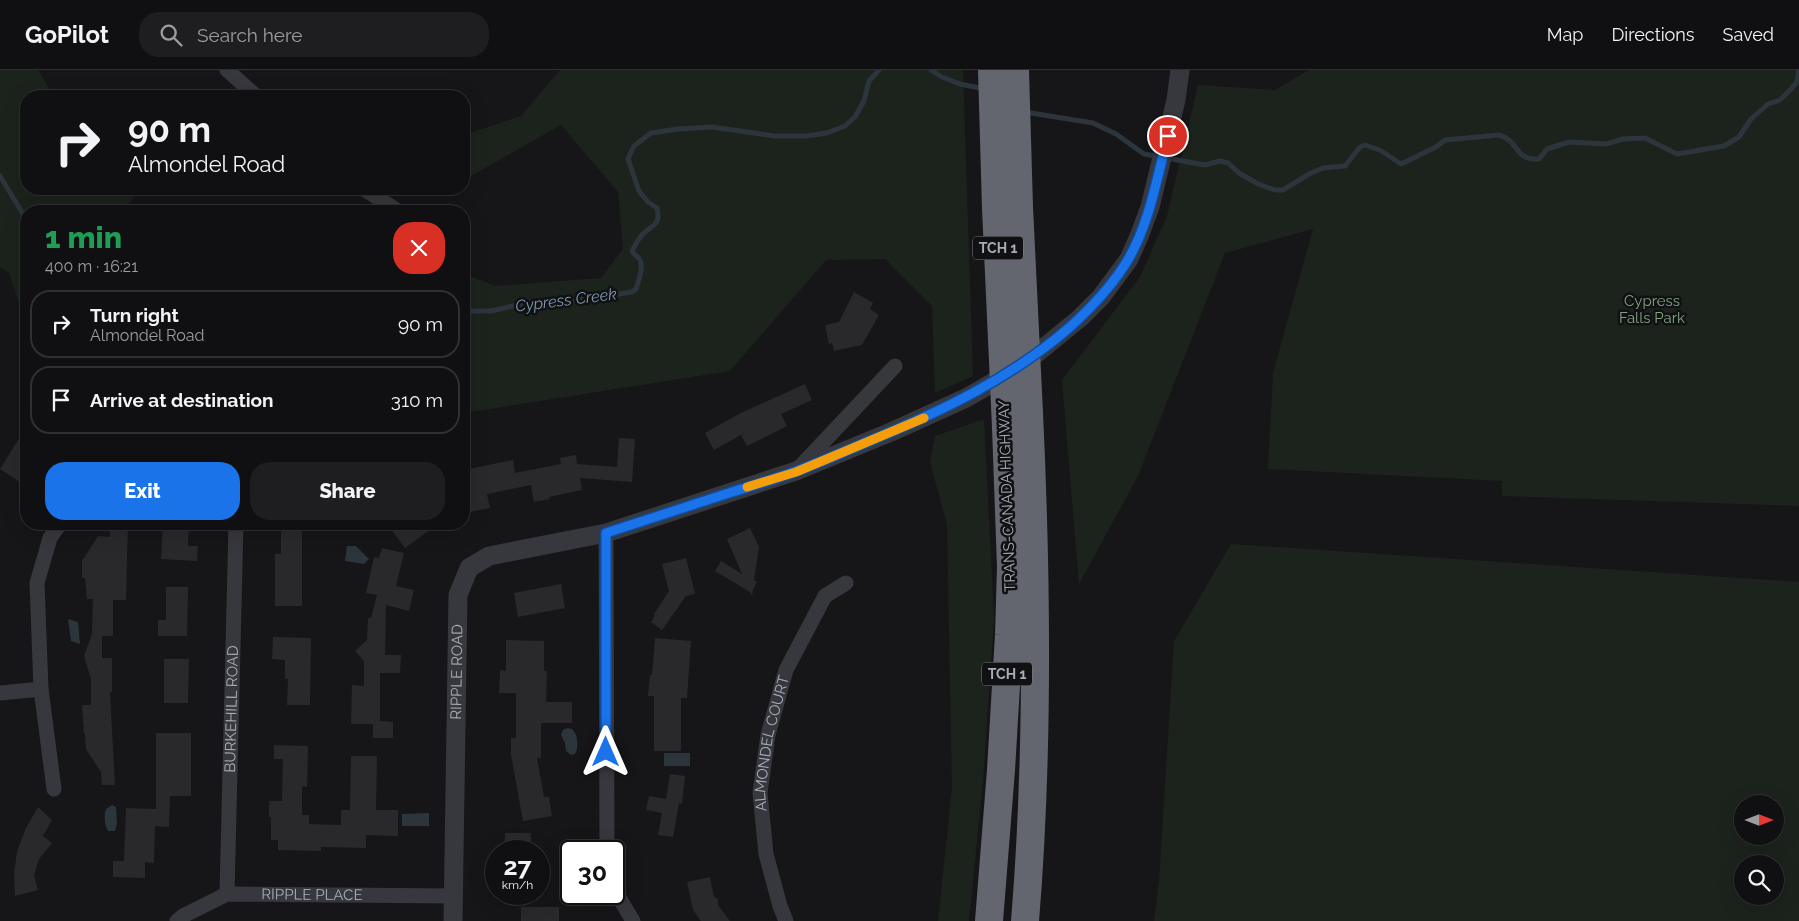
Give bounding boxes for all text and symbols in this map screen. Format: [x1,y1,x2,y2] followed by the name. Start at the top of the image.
[139,12,489,57] search box
[25,20,109,49] text: GoPilot
[157,21,185,49] icon: search
[197,24,303,46] text: Search here
[1547,24,1583,45] text: Map
[1611,24,1695,45] text: Directions
[1723,24,1774,45] text: Saved
[128,109,211,150] text: 90 m
[45,110,110,175] icon: right
[1147,115,1189,157] pin
[1154,122,1182,150] icon: arrive
[128,151,285,177] text: Almondel Road
[45,220,122,255] text: 1 min
[393,222,445,274] button: close
[973,237,1023,260] road number: TCH 1
[45,257,138,276] text: 400 m · 16:21
[514,284,618,316] water label: Cypress Creek
[1619,292,1685,327] park label: Cypress Falls Park
[90,304,179,326] text: Turn right
[47,310,75,338] icon: right
[398,313,443,335] text: 90 m
[90,326,204,345] text: Almondel Road
[47,386,75,414] icon: arrive
[90,389,274,411] text: Arrive at destination
[391,389,443,411] text: 310 m
[995,400,1019,592] street label: TRANS-CANADA HIGHWAY
[45,462,240,520] button: Exit
[250,462,445,520] button: Share
[447,624,467,720] street label: RIPPLE ROAD
[221,645,242,773] street label: BURKEHILL ROAD
[982,662,1032,686] road number: TCH 1
[751,673,793,812] street label: ALMONDEL COURT
[579,725,631,777] position arrow
[1734,795,1784,845] north arrow
[1734,795,1784,905] map controls
[560,840,625,905] speed limit sign: 30
[503,851,532,881] text: 27
[1734,855,1784,905] button: search
[502,878,533,892] text: km/h
[261,885,363,904] street label: RIPPLE PLACE

